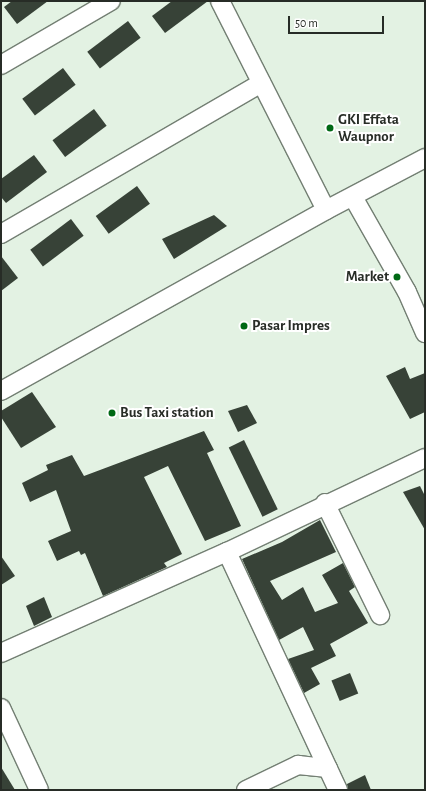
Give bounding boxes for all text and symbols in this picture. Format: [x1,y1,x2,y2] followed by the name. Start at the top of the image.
[290,8,386,34] scale bar
[295,17,318,29] text: 50 m
[338,110,399,145] place label: GKI Effata Waupnor
[325,123,335,133] marker: GKI Effata Waupnor
[346,268,389,286] place label: Market
[392,272,402,282] marker: Market
[252,317,330,335] place label: Pasar Impres
[239,321,249,331] marker: Pasar Impres
[120,404,214,422] place label: Bus Taxi station
[107,408,117,418] marker: Bus Taxi station

